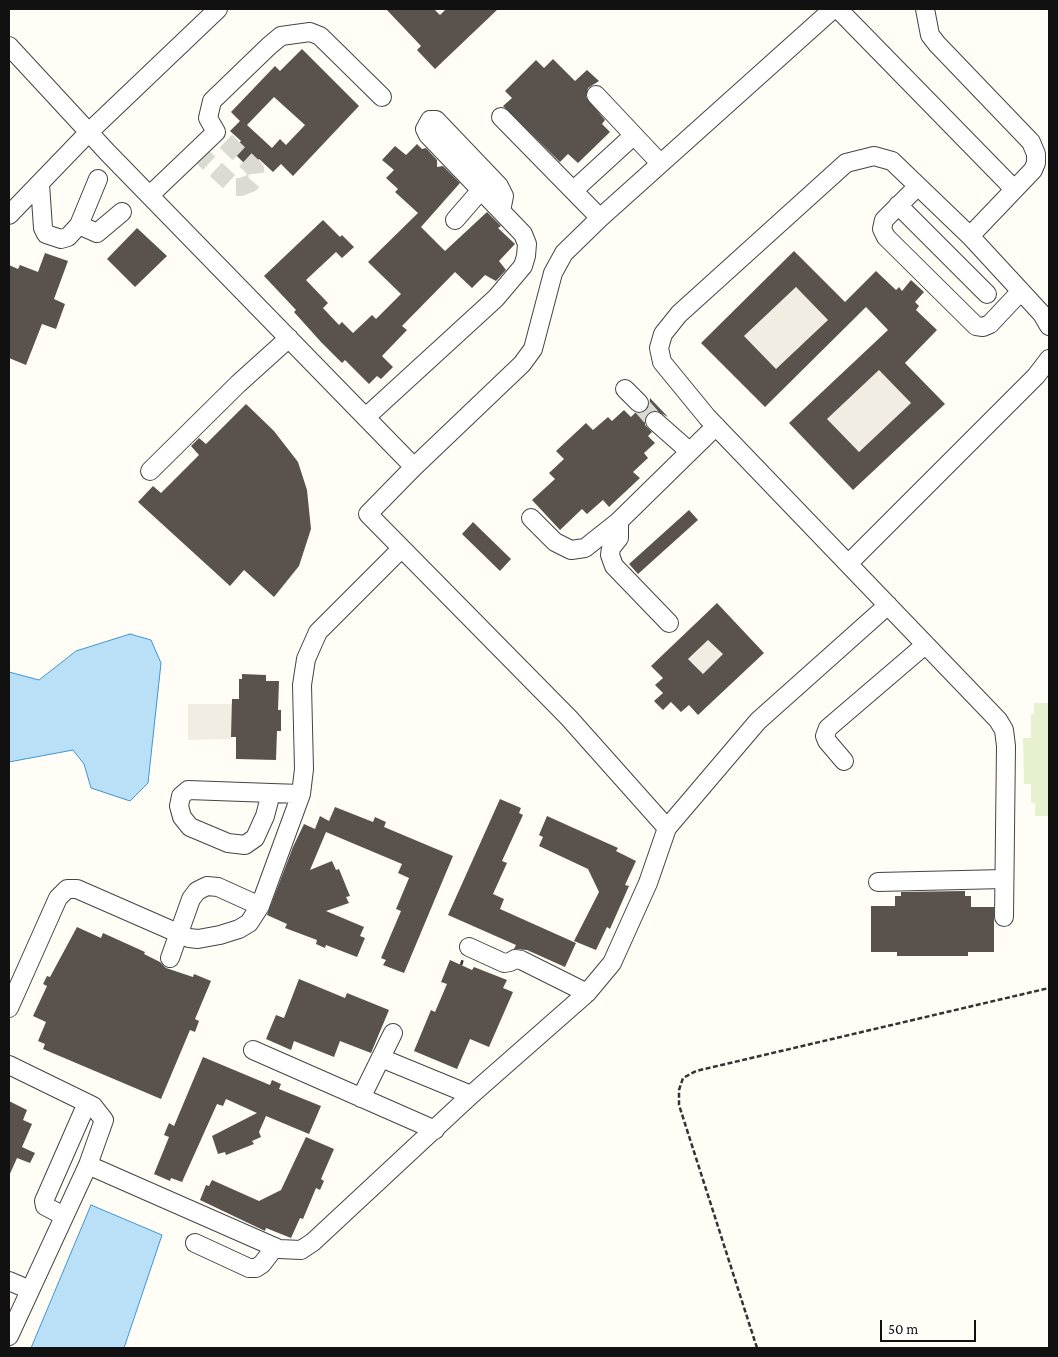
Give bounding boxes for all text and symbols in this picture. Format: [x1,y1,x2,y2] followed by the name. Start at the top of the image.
[883,1310,979,1342] scale bar
[888,1321,918,1337] text: 50 m

